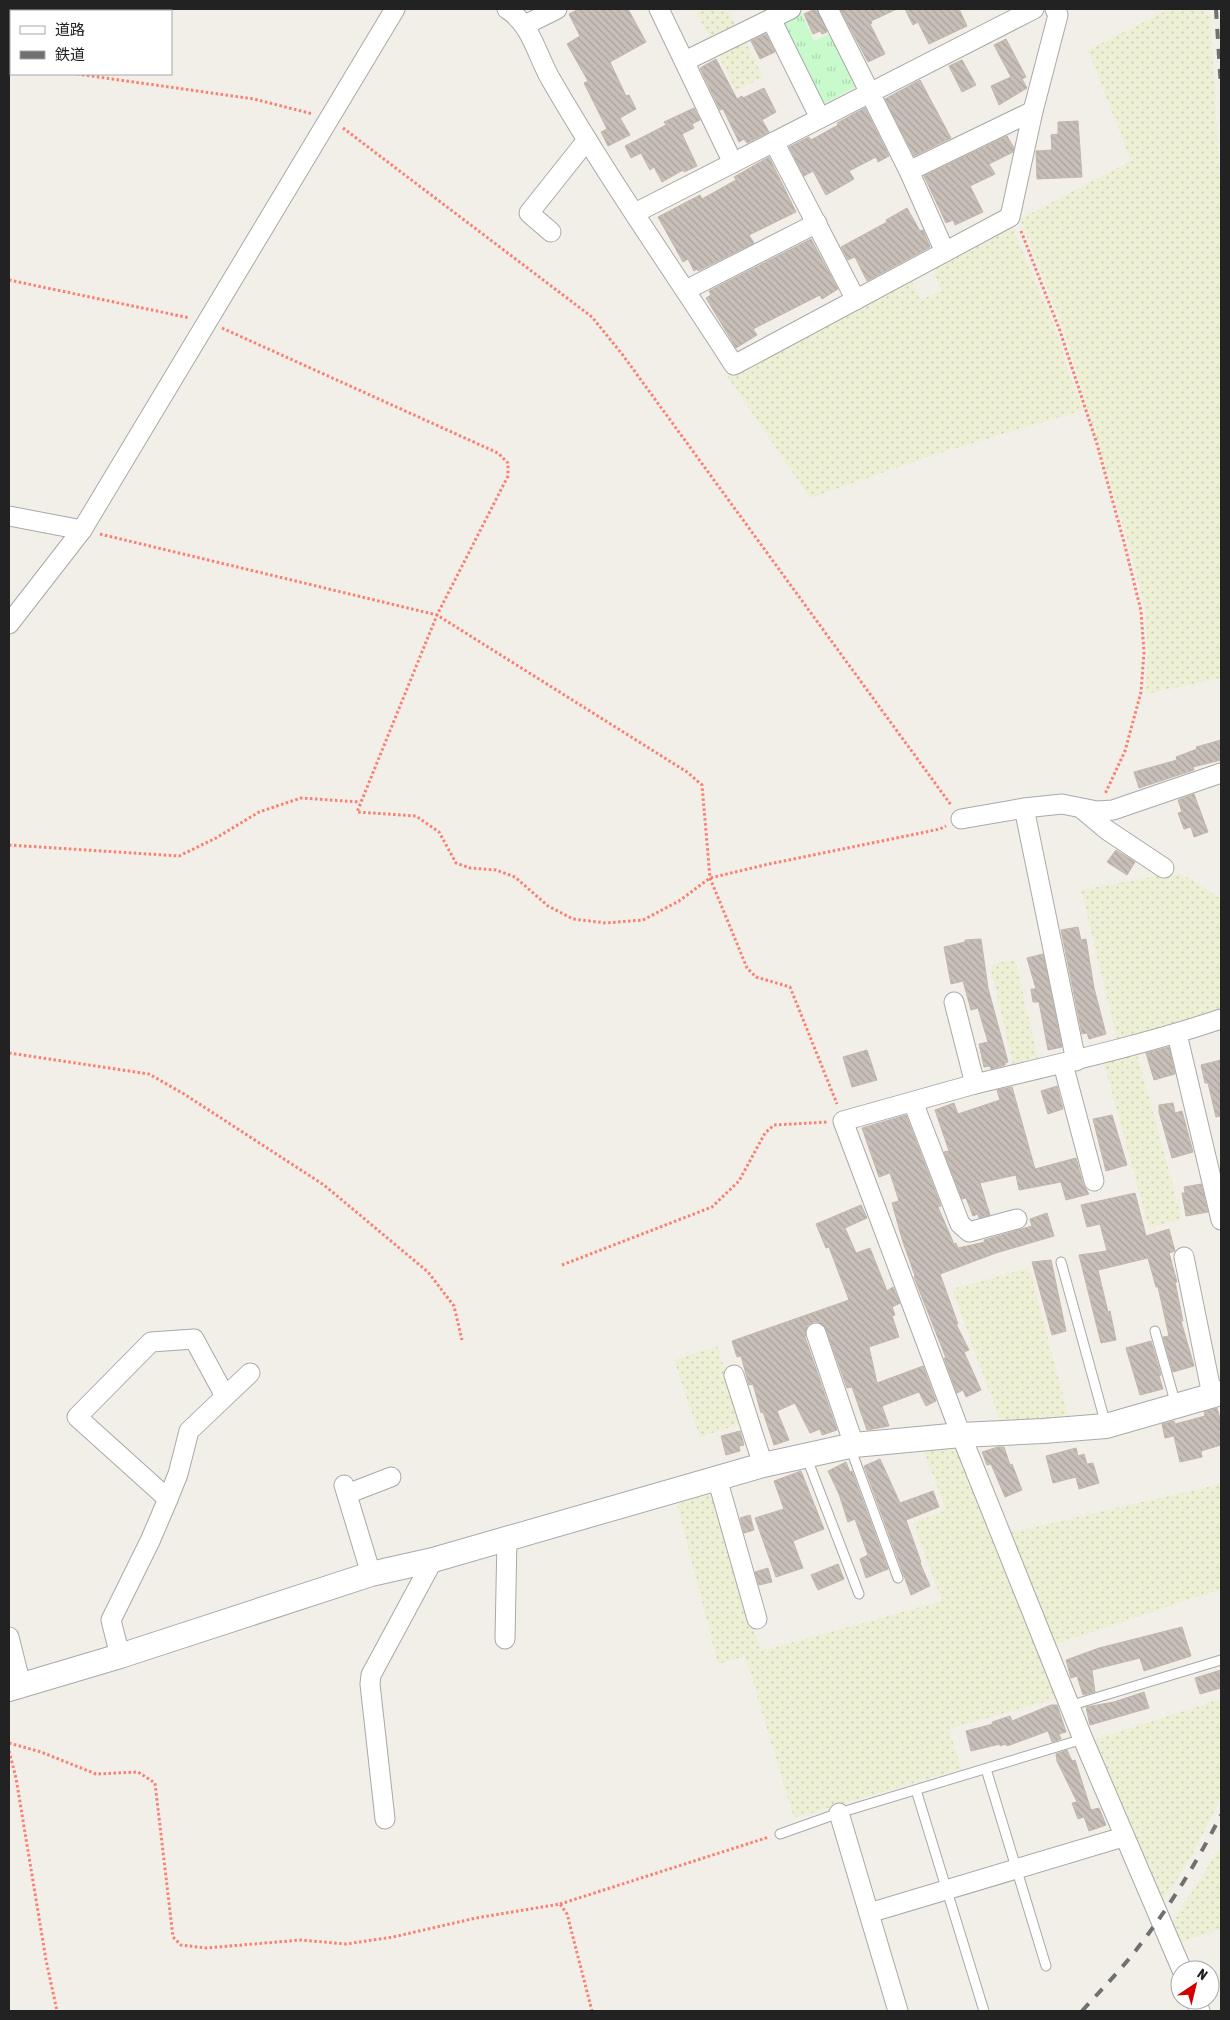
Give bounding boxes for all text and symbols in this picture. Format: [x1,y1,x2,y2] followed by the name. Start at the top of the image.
[10,10,172,75] legend
[55,21,85,38] text: 道路
[55,46,85,63] text: 鉄道
[1170,1960,1220,2010] north arrow
[1194,1965,1210,1983] text: N

